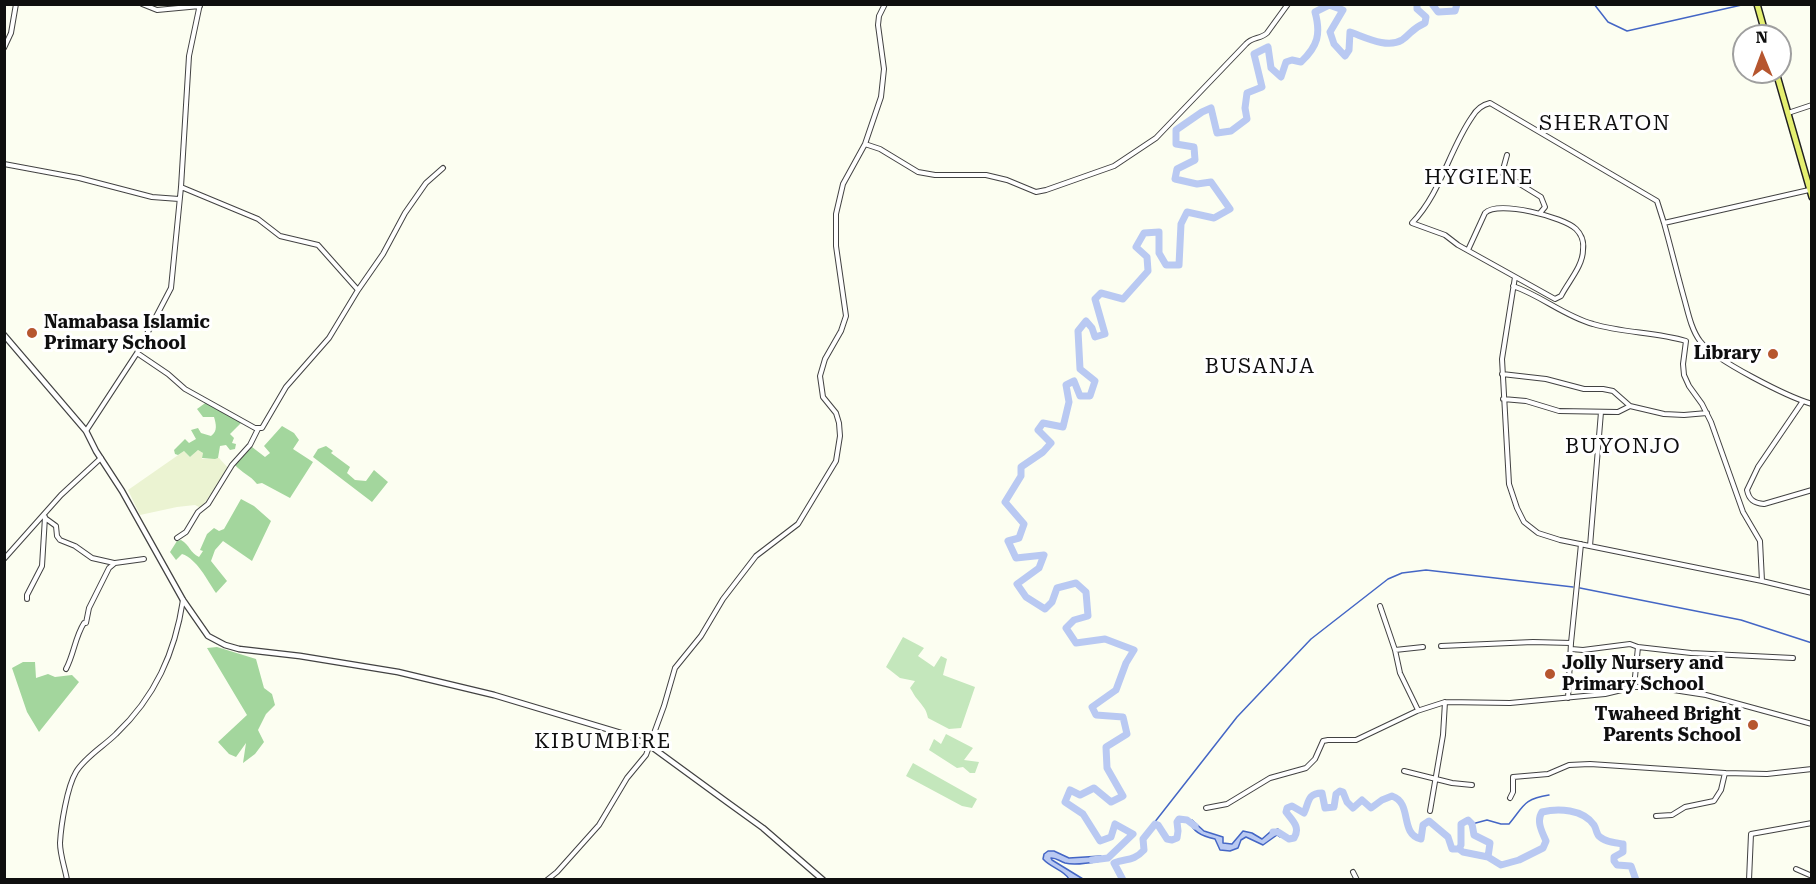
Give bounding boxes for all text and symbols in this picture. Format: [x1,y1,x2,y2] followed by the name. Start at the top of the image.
[1732,24,1792,84] north arrow
[1755,28,1768,47] text: N
[1539,111,1671,137] district label: SHERATON
[1424,165,1534,191] district label: HYGIENE
[44,312,210,354] place label: Namabasa Islamic Primary School
[25,326,39,340] marker: Namabasa Islamic Primary School
[1694,343,1761,365] place label: Library
[1766,347,1780,361] marker: Library
[1205,354,1315,380] district label: BUSANJA
[1565,434,1681,460] district label: BUYONJO
[1562,653,1723,696] place label: Jolly Nursery and Primary School
[1543,667,1557,681] marker: Jolly Nursery and Primary School
[1595,704,1741,746] place label: Twaheed Bright Parents School
[1746,718,1760,732] marker: Twaheed Bright Parents School
[534,729,672,755] district label: KIBUMBIRE

